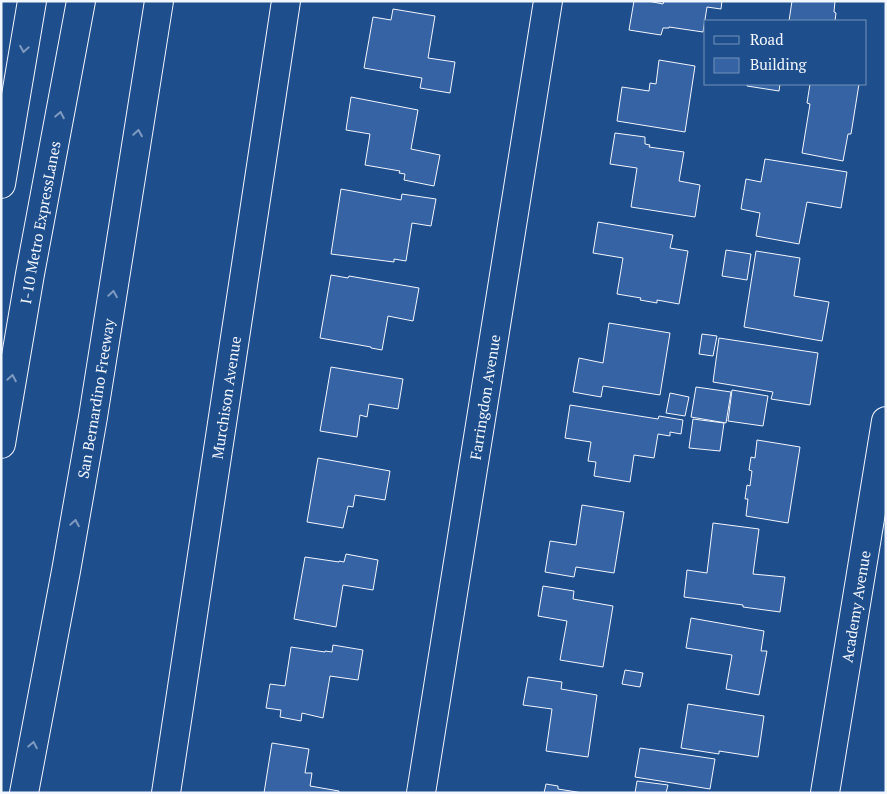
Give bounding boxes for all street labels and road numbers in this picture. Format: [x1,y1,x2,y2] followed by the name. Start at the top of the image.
[15,139,65,305] street label: I-10 Metro ExpressLanes
[72,317,119,480] street label: San Bernardino Freeway
[465,333,504,461] street label: Farringdon Avenue
[207,335,245,460] street label: Murchison Avenue
[837,549,875,664] street label: Academy Avenue

